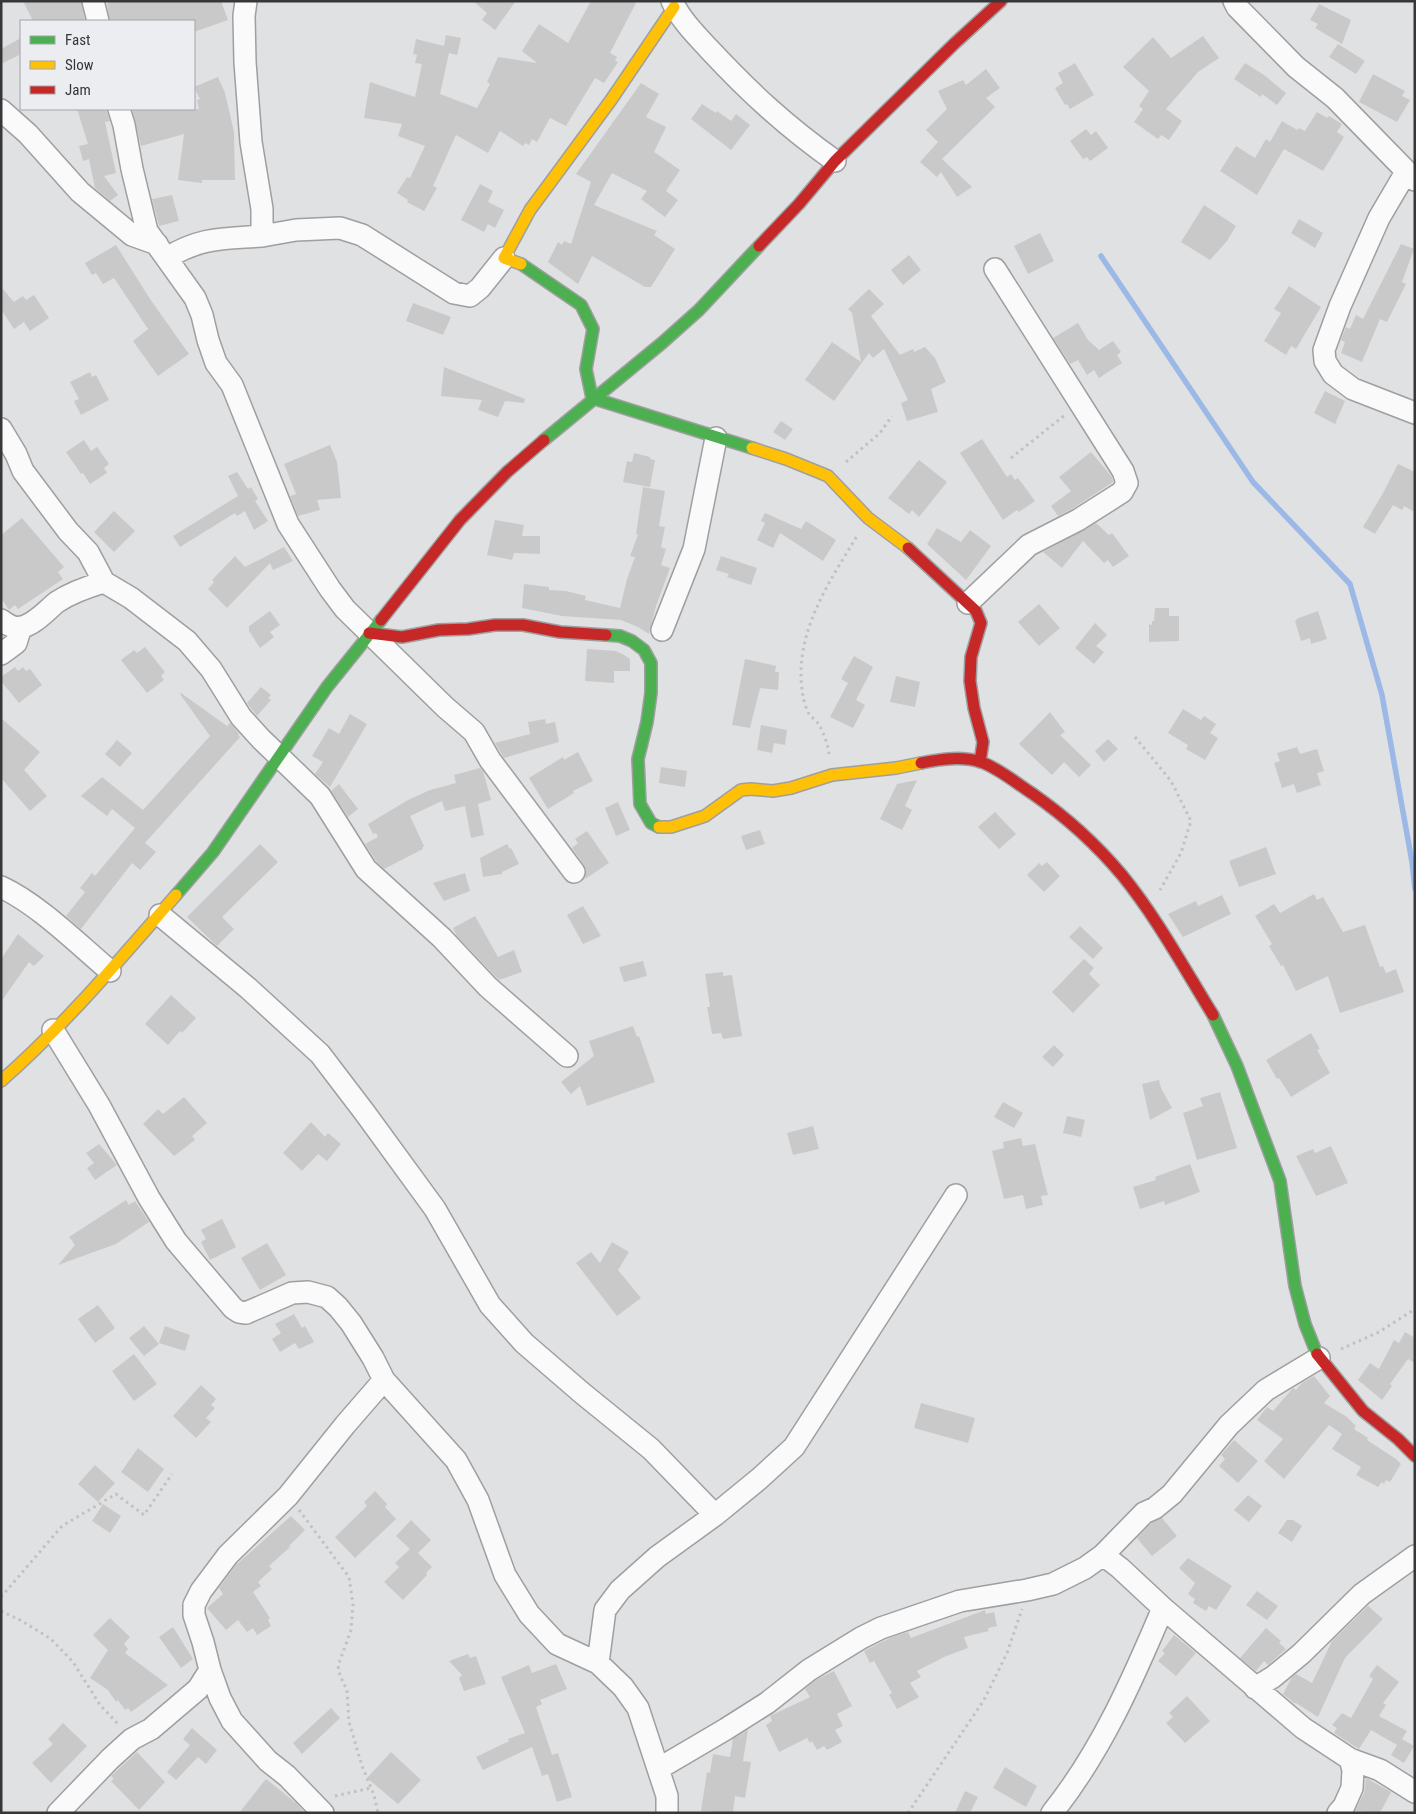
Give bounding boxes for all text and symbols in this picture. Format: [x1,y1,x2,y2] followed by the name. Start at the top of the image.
[20,20,195,110] legend
[65,31,90,49] text: Fast
[65,56,94,74] text: Slow
[65,81,91,99] text: Jam

